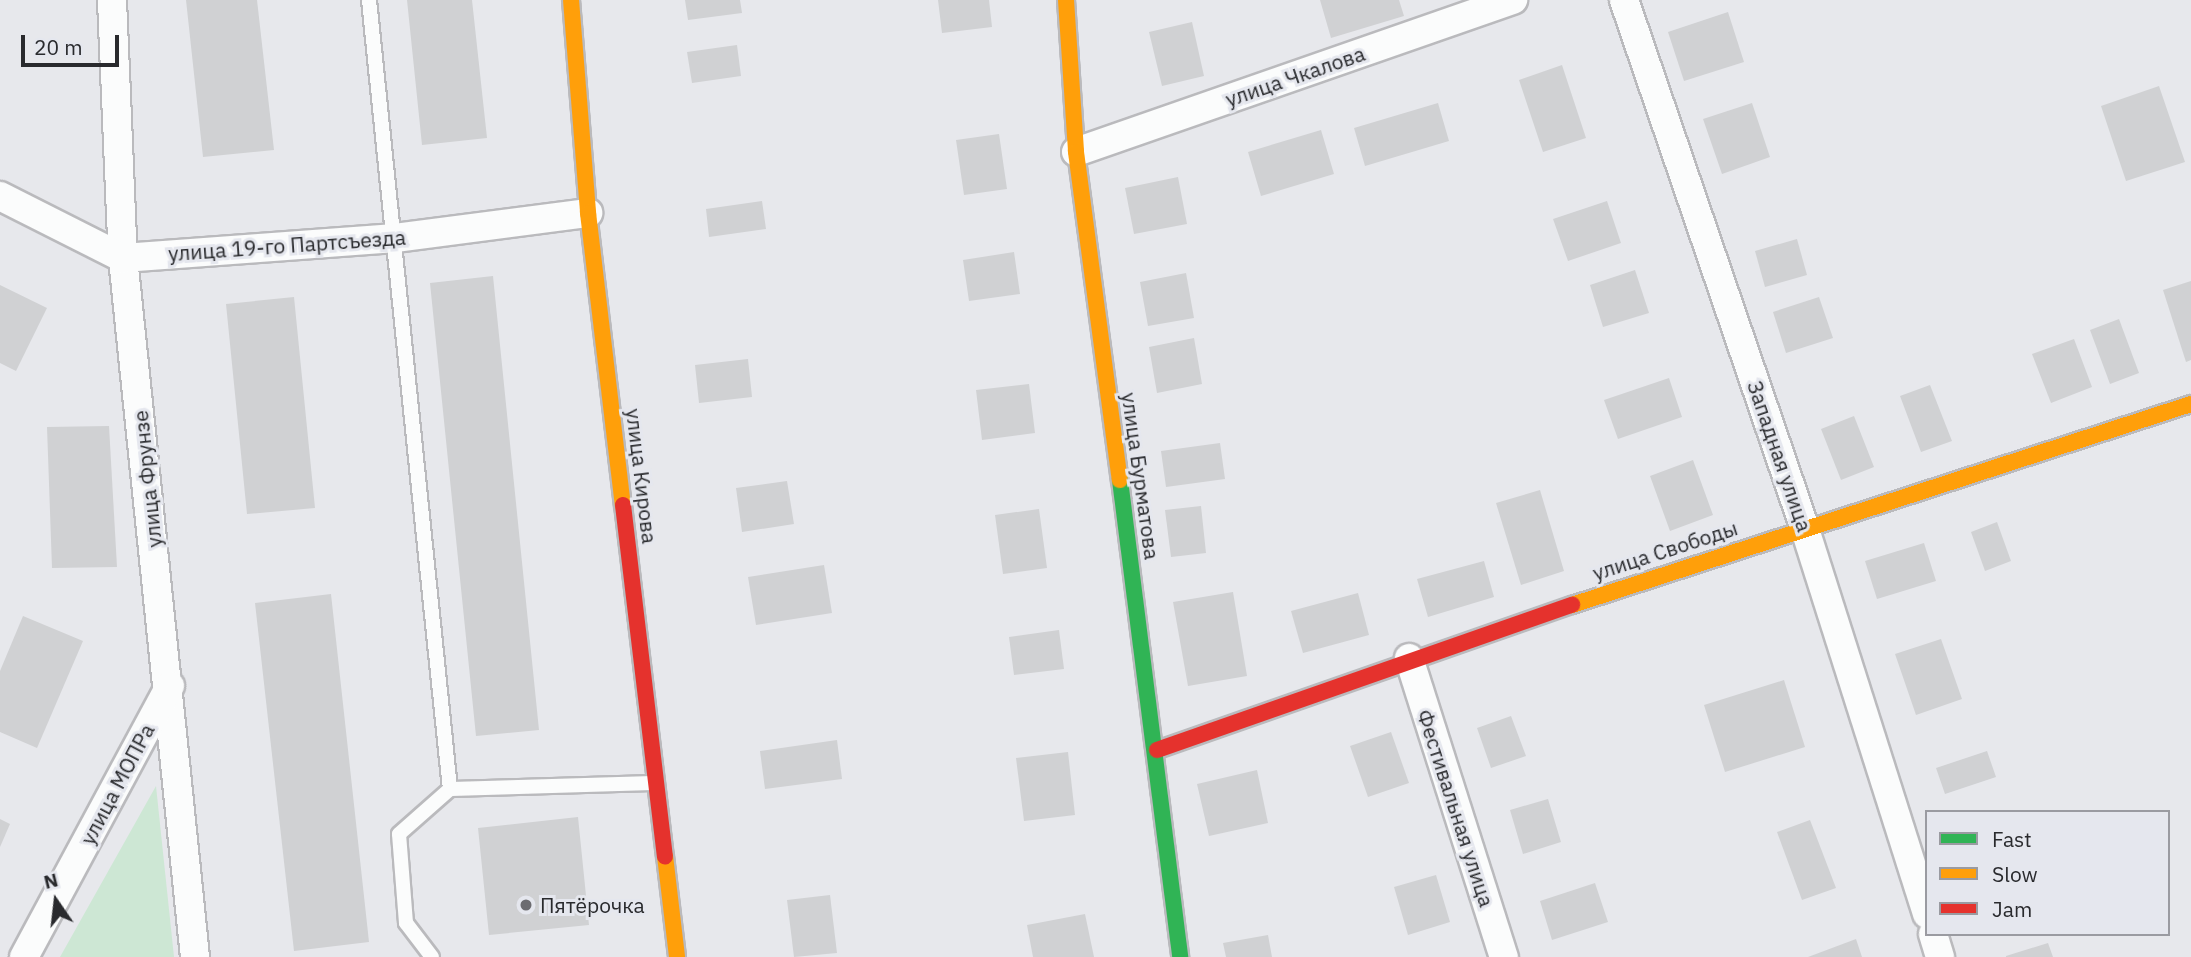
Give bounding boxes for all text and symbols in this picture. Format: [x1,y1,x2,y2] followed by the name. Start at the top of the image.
[24,21,122,65] scale bar
[34,33,83,61] text: 20 m
[1222,40,1368,112] street label: улица Чкалова
[167,224,407,266] street label: улица 19-го Партсъезда
[1742,377,1818,535] street label: Западная улица
[1117,391,1165,561] street label: улица Бурматова
[621,407,663,545] street label: улица Кирова
[127,409,167,549] street label: улица Фрунзе
[1589,515,1741,585] street label: улица Свободы
[1412,706,1500,910] street label: Фестивальная улица
[75,719,159,849] street label: улица МОПРа
[1925,810,2170,936] legend
[1992,825,2032,853] text: Fast
[1992,860,2038,888] text: Slow
[21,866,91,936] north arrow
[41,867,60,894] text: N
[540,892,645,918] place label: Пятёрочка
[1992,895,2032,923] text: Jam
[518,897,534,913] marker: Пятёрочка

